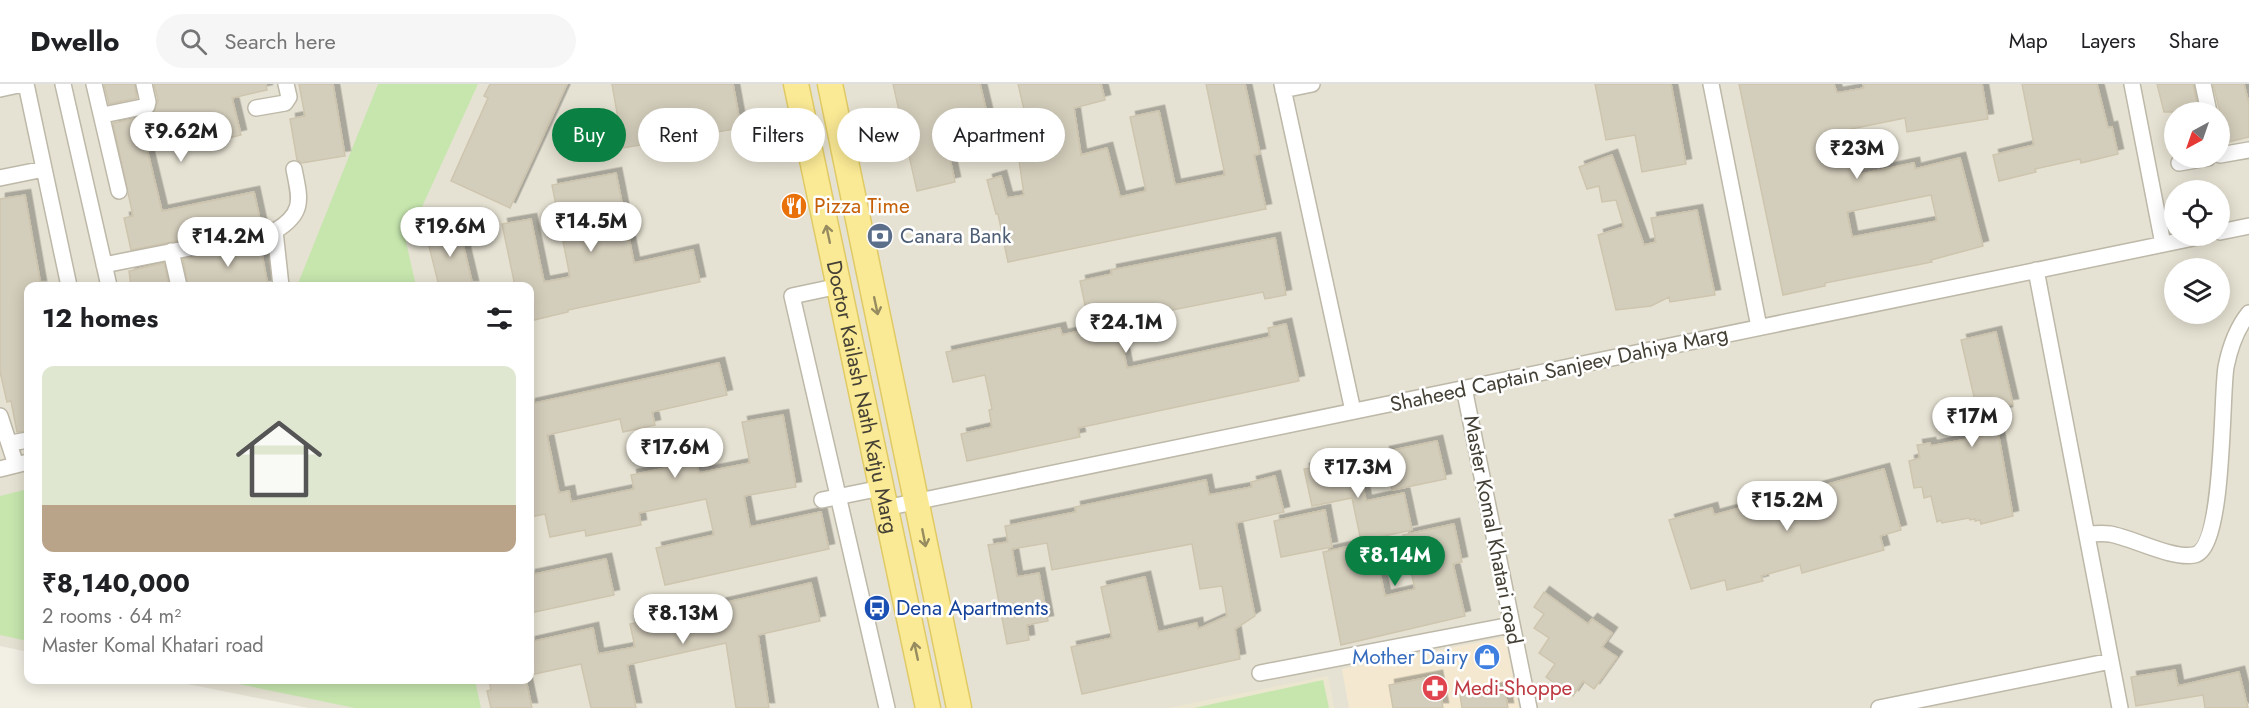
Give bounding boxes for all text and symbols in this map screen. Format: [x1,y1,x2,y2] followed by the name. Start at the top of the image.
[156,14,576,68] search box
[30,21,120,62] text: Dwello
[177,25,210,58] icon: search
[225,25,336,57] text: Search here
[2009,26,2048,56] text: Map
[2081,26,2136,56] text: Layers
[2169,26,2219,56] text: Share
[2164,102,2230,168] north arrow
[2164,102,2230,324] map controls
[552,108,626,162] chip: Buy
[638,108,719,162] chip: Rent
[731,108,825,162] chip: Filters
[837,108,920,162] chip: New
[932,108,1065,162] chip: Apartment
[132,112,230,163] pin: ₹9.62M
[144,117,218,146] text: ₹9.62M
[1821,129,1893,180] pin: ₹23M
[1830,134,1884,163] text: ₹23M
[2164,180,2230,246] button: locate
[779,191,809,221] restaurant icon: Pizza Time
[814,191,910,221] place label: Pizza Time
[542,202,640,253] pin: ₹14.5M
[401,207,499,258] pin: ₹19.6M
[555,207,627,236] text: ₹14.5M
[414,212,486,241] text: ₹19.6M
[179,217,277,268] pin: ₹14.2M
[865,221,895,251] bank icon: Canara Bank
[900,221,1012,251] place label: Canara Bank
[192,222,264,251] text: ₹14.2M
[822,225,833,244] one-way arrow
[819,258,906,536] street label: Doctor Kailash Nath Katju Marg
[2164,258,2230,324] button: layers
[871,296,882,315] one-way arrow
[42,299,158,337] text: 12 homes
[483,302,516,335] icon: filters
[1077,303,1175,354] pin: ₹24.1M
[1090,308,1162,337] text: ₹24.1M
[1387,318,1731,420] street label: Shaheed Captain Sanjeev Dahiya Marg
[1936,397,2008,448] pin: ₹17M
[1946,402,1998,431] text: ₹17M
[225,405,333,513] icon: home
[1456,413,1530,647] street label: Master Komal Khatari road
[626,428,724,479] pin: ₹17.6M
[640,433,710,462] text: ₹17.6M
[1309,448,1407,499] pin: ₹17.3M
[1324,453,1392,482] text: ₹17.3M
[1738,481,1836,532] pin: ₹15.2M
[1751,486,1823,515] text: ₹15.2M
[918,528,930,547] one-way arrow
[1346,536,1444,587] pin: ₹8.14M
[1359,541,1431,570] text: ₹8.14M
[42,564,190,602] text: ₹8,140,000
[862,593,892,623] bus stop icon: Dena Apartments
[896,593,1048,623] place label: Dena Apartments
[634,594,732,645] pin: ₹8.13M
[648,599,718,628] text: ₹8.13M
[42,602,181,631] text: 2 rooms · 64 m²
[42,631,264,660] text: Master Komal Khatari road
[909,641,921,660] one-way arrow
[1352,642,1469,672] place label: Mother Dairy
[1472,642,1502,672] shop icon: Mother Dairy
[1420,673,1450,703] pharmacy icon: Medi-Shoppe
[1454,673,1573,703] place label: Medi-Shoppe

